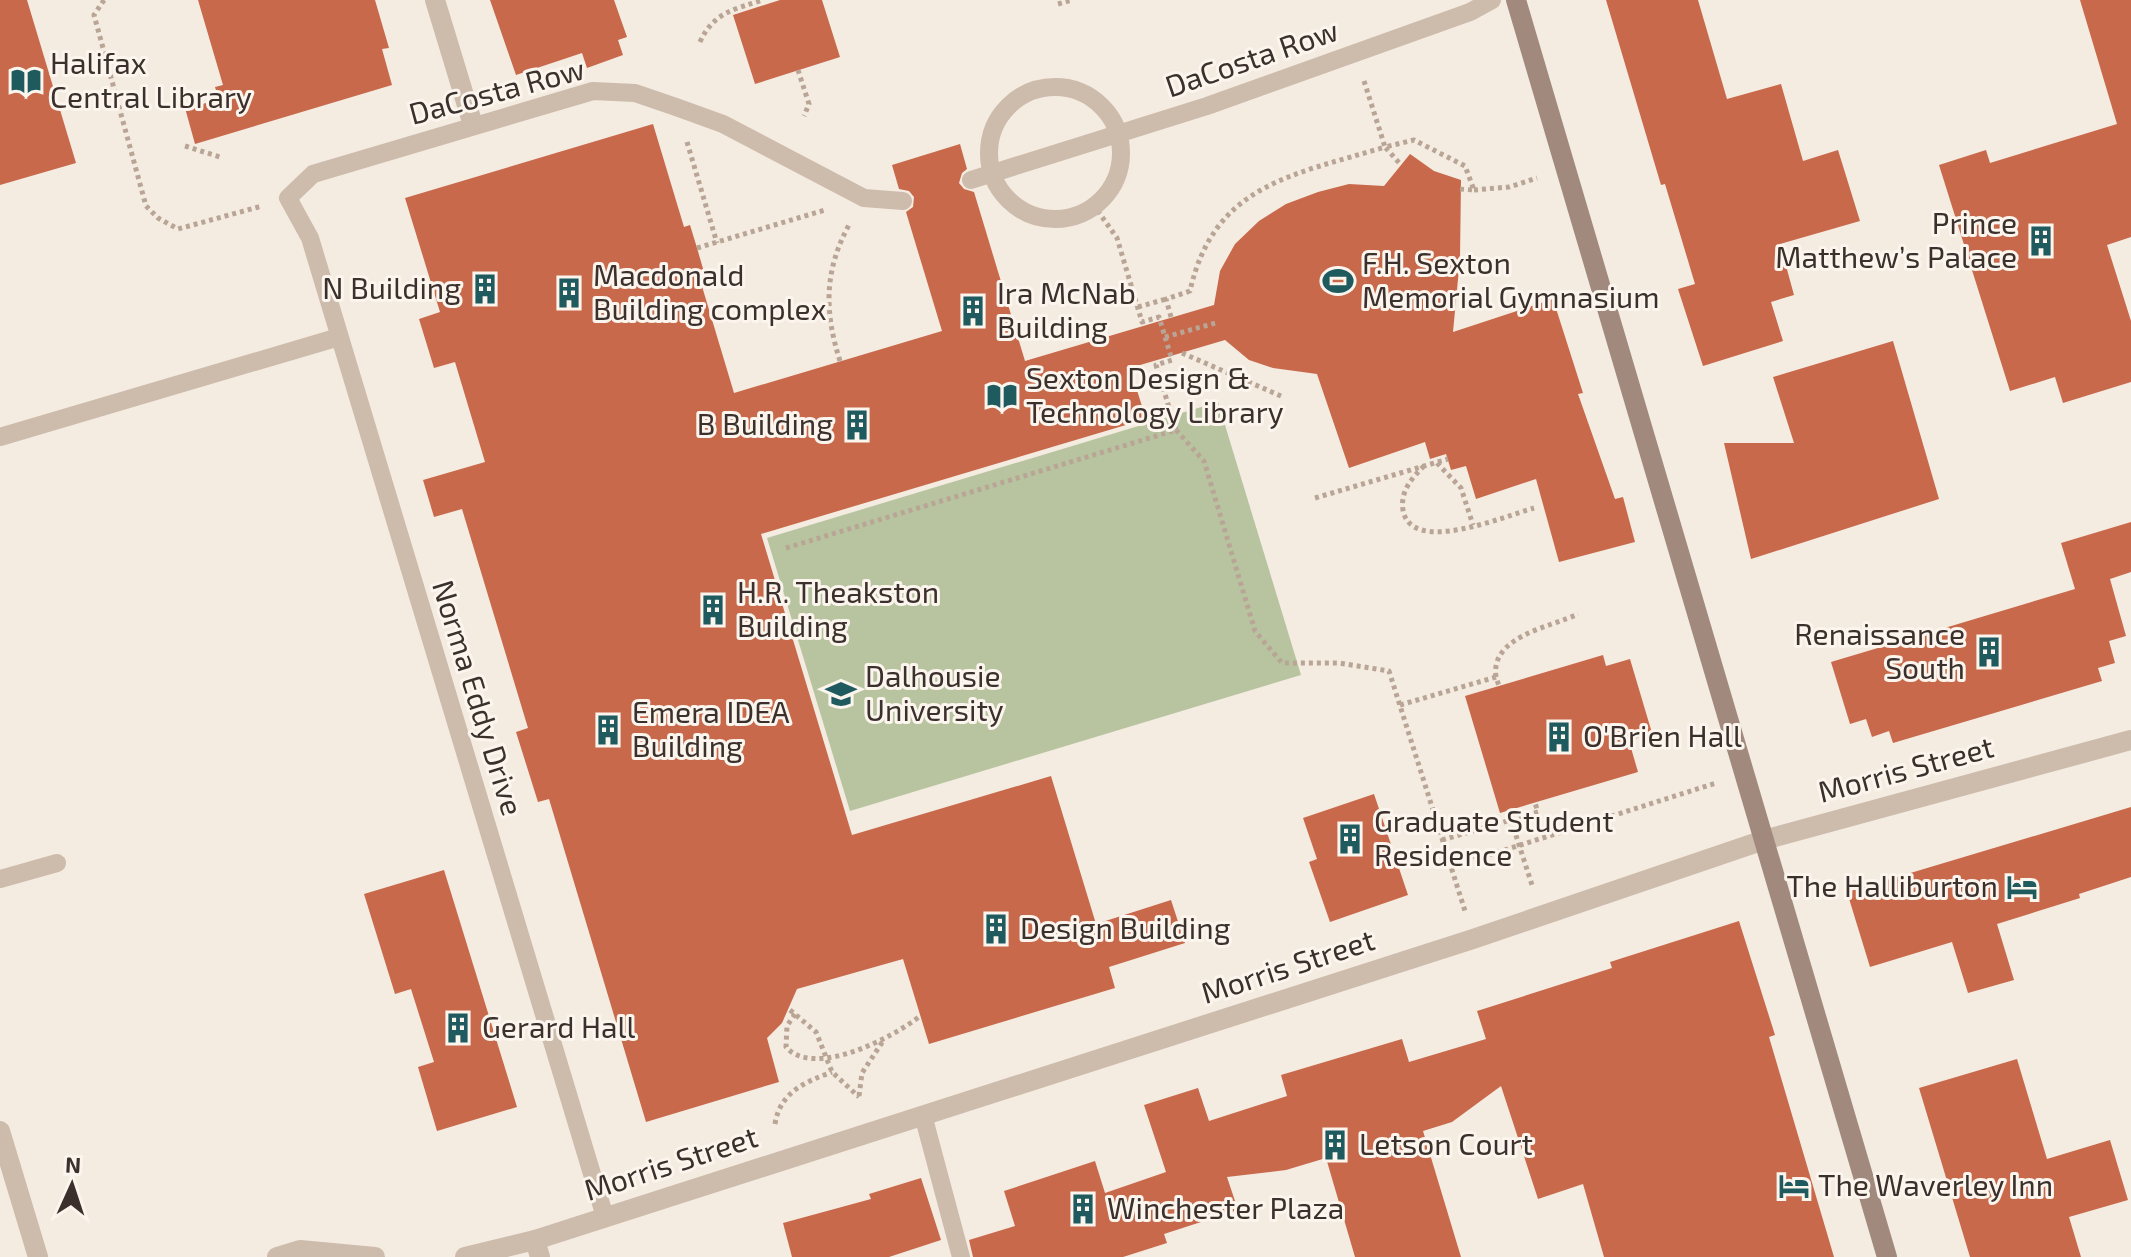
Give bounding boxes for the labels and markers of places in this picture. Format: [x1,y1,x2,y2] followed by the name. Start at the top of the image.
[50,44,252,114] place label: Halifax Central Library
[9,64,43,98] library icon: Halifax Central Library
[1775,204,2017,274] place label: Prince Matthew’s Palace
[2024,224,2058,258] building icon: Prince Matthew’s Palace
[1362,244,1659,314] place label: F.H. Sexton Memorial Gymnasium
[593,256,827,326] place label: Macdonald Building complex
[1321,264,1355,298] sports icon: F.H. Sexton Memorial Gymnasium
[322,269,461,305] place label: N Building
[468,272,502,306] building icon: N Building
[997,274,1136,344] place label: Ira McNab Building
[552,276,586,310] building icon: Macdonald Building complex
[956,294,990,328] building icon: Ira McNab Building
[1026,359,1284,429] place label: Sexton Design & Technology Library
[985,379,1019,413] library icon: Sexton Design & Technology Library
[697,405,833,441] place label: B Building
[840,408,874,442] building icon: B Building
[737,573,939,643] place label: H.R. Theakston Building
[696,593,730,627] building icon: H.R. Theakston Building
[1794,615,1965,685] place label: Renaissance South
[1972,635,2006,669] building icon: Renaissance South
[865,657,1004,727] place label: Dalhousie University
[824,677,858,711] school or university icon: Dalhousie University
[632,693,790,763] place label: Emera IDEA Building
[591,713,625,747] building icon: Emera IDEA Building
[1583,717,1742,753] place label: O'Brien Hall
[1542,720,1576,754] building icon: O'Brien Hall
[1374,802,1614,872] place label: Graduate Student Residence
[1333,822,1367,856] building icon: Graduate Student Residence
[1786,867,1998,903] place label: The Halliburton
[2005,870,2039,904] hotel icon: The Halliburton
[1020,909,1231,945] place label: Design Building
[979,912,1013,946] building icon: Design Building
[482,1008,635,1044] place label: Gerard Hall
[441,1011,475,1045] building icon: Gerard Hall
[1359,1125,1533,1161] place label: Letson Court
[1318,1128,1352,1162] building icon: Letson Court
[1818,1166,2053,1202] place label: The Waverley Inn
[1777,1169,1811,1203] hotel icon: The Waverley Inn
[1107,1189,1344,1225] place label: Winchester Plaza
[1066,1192,1100,1226] building icon: Winchester Plaza

